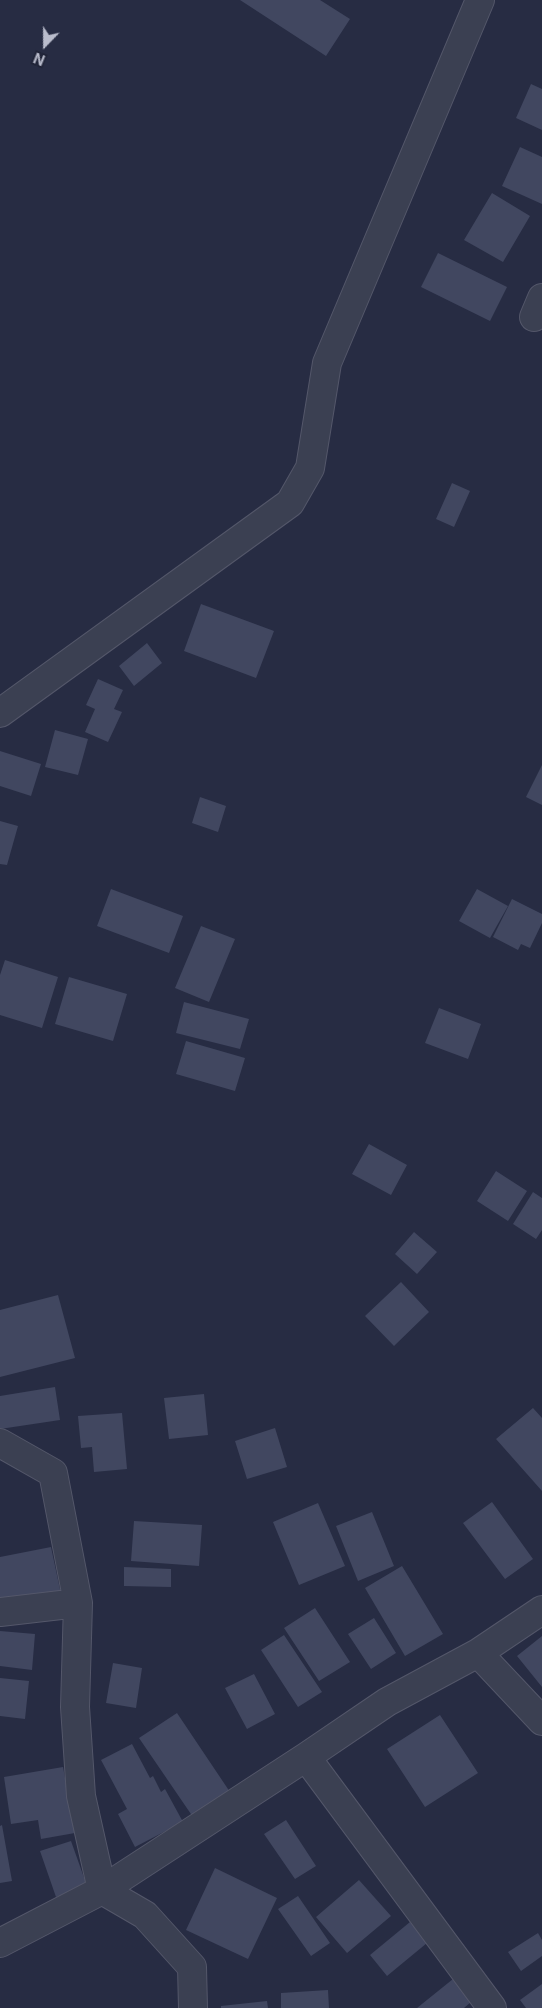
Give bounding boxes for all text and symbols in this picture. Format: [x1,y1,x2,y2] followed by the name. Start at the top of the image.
[20,20,70,70] north arrow
[31,49,47,69] text: N

